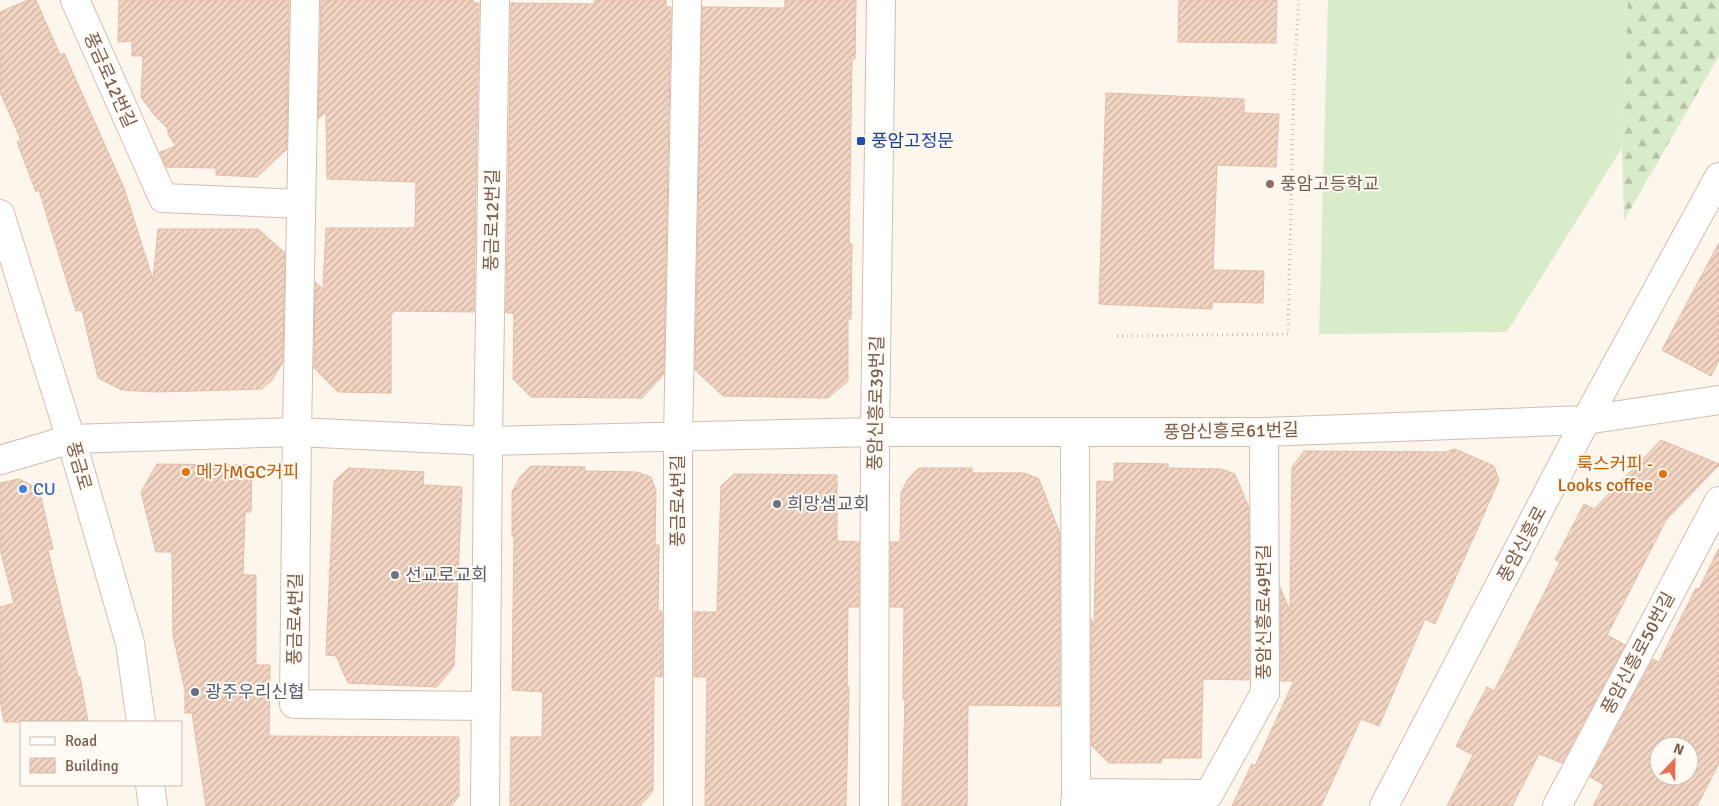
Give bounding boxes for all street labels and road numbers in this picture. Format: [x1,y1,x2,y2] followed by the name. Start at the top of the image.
[79,29,141,131] street label: 풍금로12번길
[480,169,504,271] street label: 풍금로12번길
[864,335,888,471] street label: 풍암신흥로39번길
[1163,419,1299,443] street label: 풍암신흥로61번길
[62,439,96,493] street label: 풍금로
[667,455,689,547] street label: 풍금로4번길
[1493,502,1551,586] street label: 풍암신흥로
[1253,544,1275,680] street label: 풍암신흥로49번길
[283,573,307,665] street label: 풍금로4번길
[1597,588,1679,718] street label: 풍암신흥로50번길

